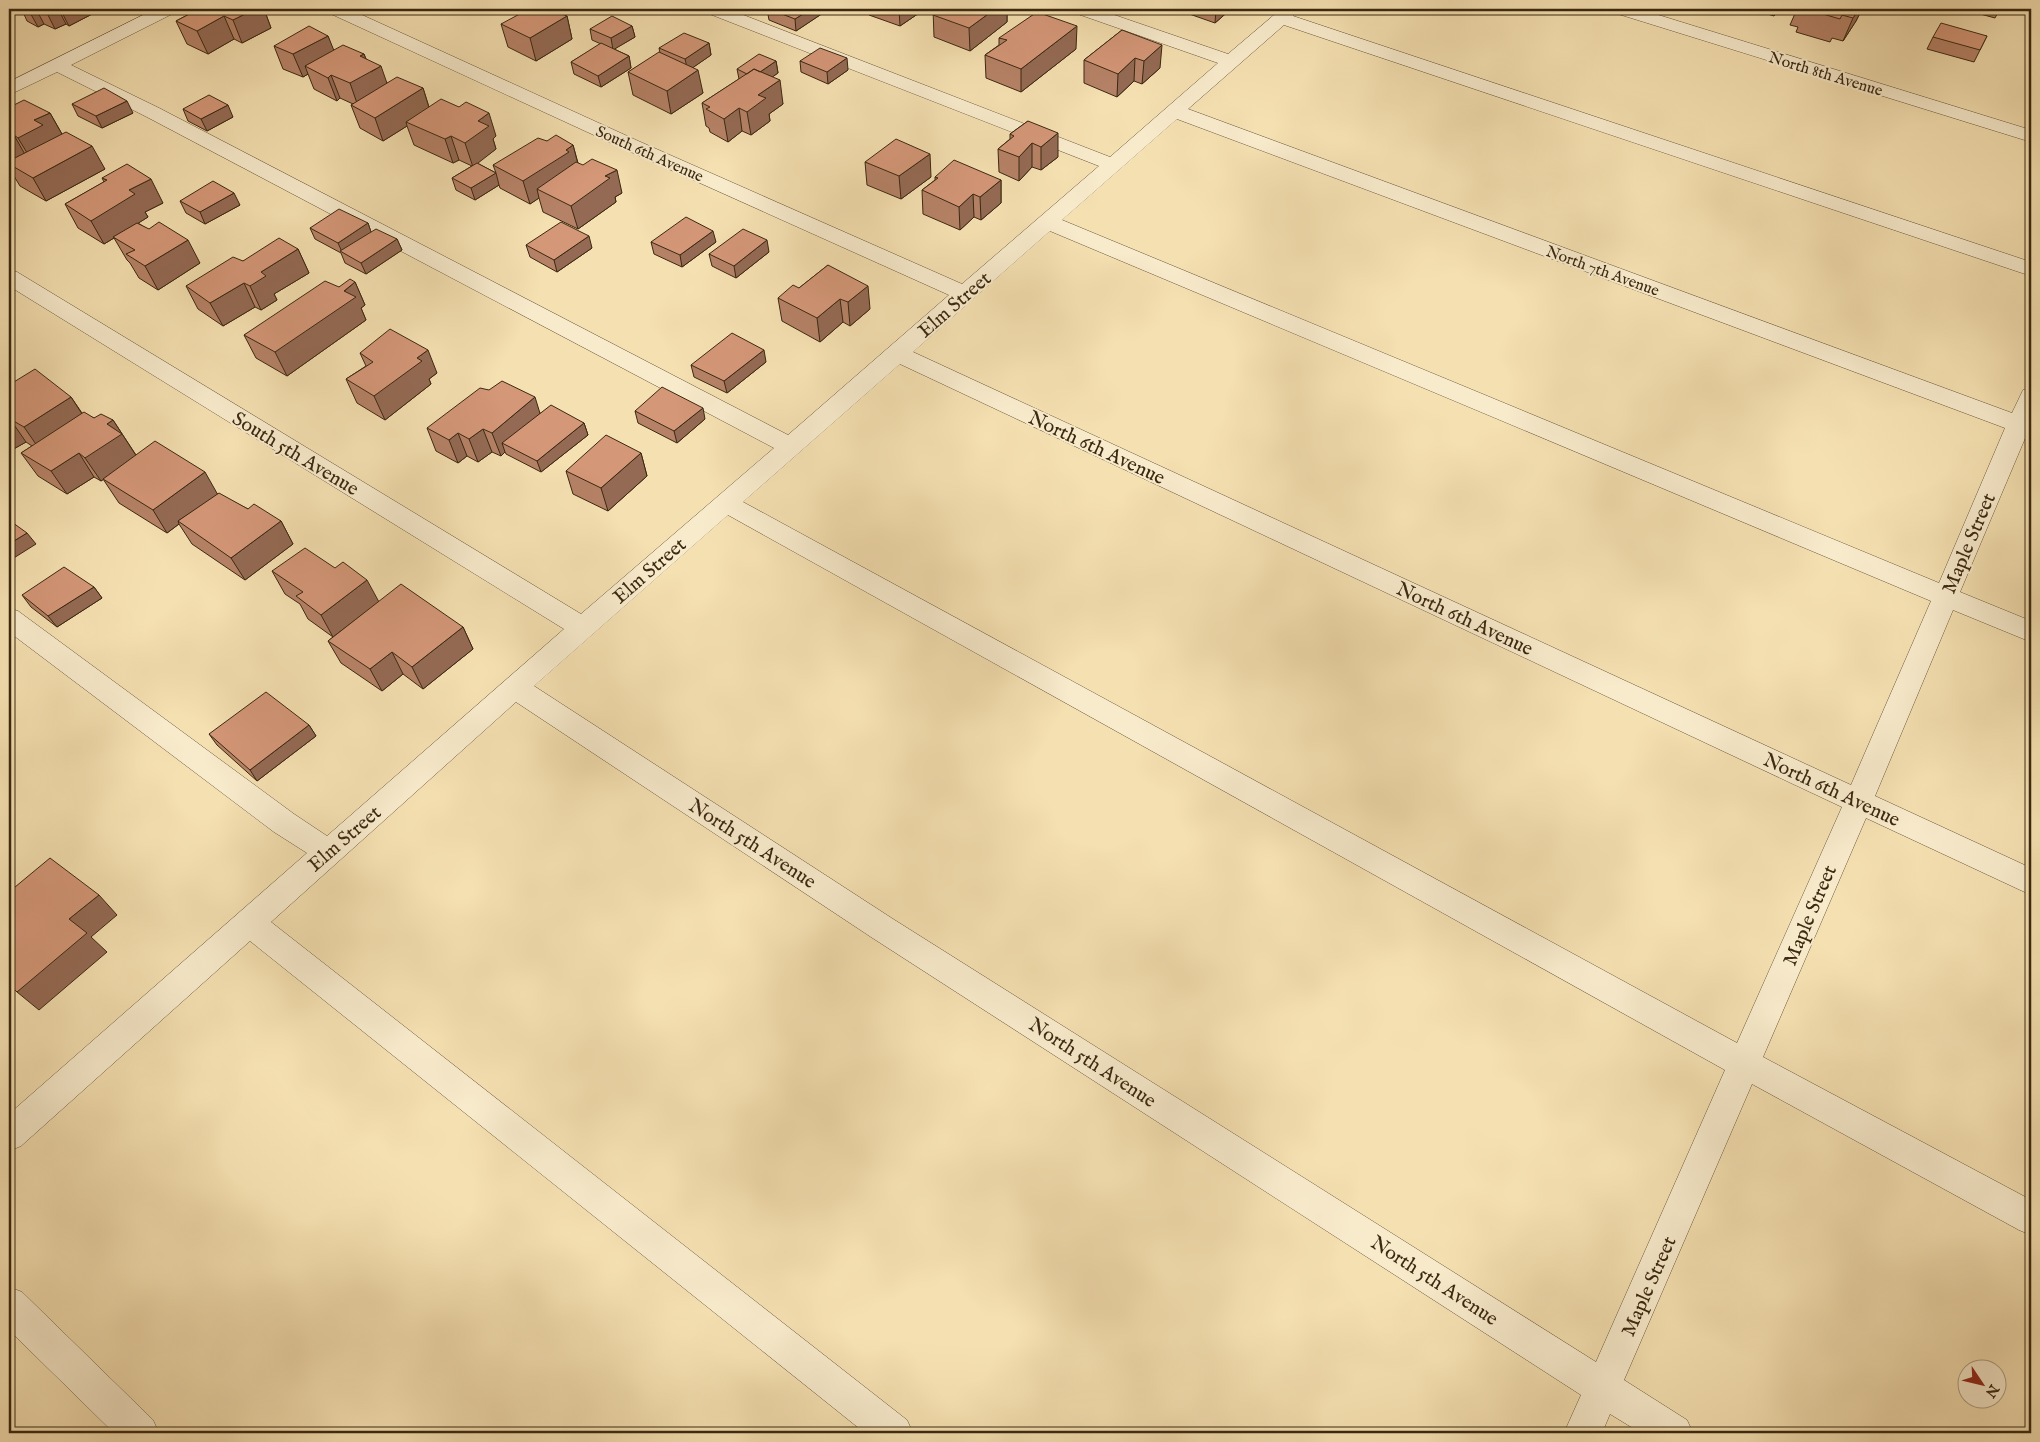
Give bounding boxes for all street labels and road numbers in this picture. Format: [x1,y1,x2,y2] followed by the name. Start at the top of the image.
[1766,48,1885,102] street label: North 8th Avenue
[592,122,706,187] street label: South 6th Avenue
[1543,242,1662,302] street label: North 7th Avenue
[913,266,997,344] street label: Elm Street
[1024,406,1169,491] street label: North 6th Avenue
[227,407,363,502] street label: South 5th Avenue
[1937,489,2002,598] street label: Maple Street
[608,532,692,610] street label: Elm Street
[1392,577,1537,662] street label: North 6th Avenue
[1759,748,1904,833] street label: North 6th Avenue
[684,794,821,895] street label: North 5th Avenue
[303,800,387,878] street label: Elm Street
[1778,861,1843,970] street label: Maple Street
[1024,1013,1161,1114] street label: North 5th Avenue
[1366,1231,1503,1332] street label: North 5th Avenue
[1616,1233,1683,1340] street label: Maple Street

